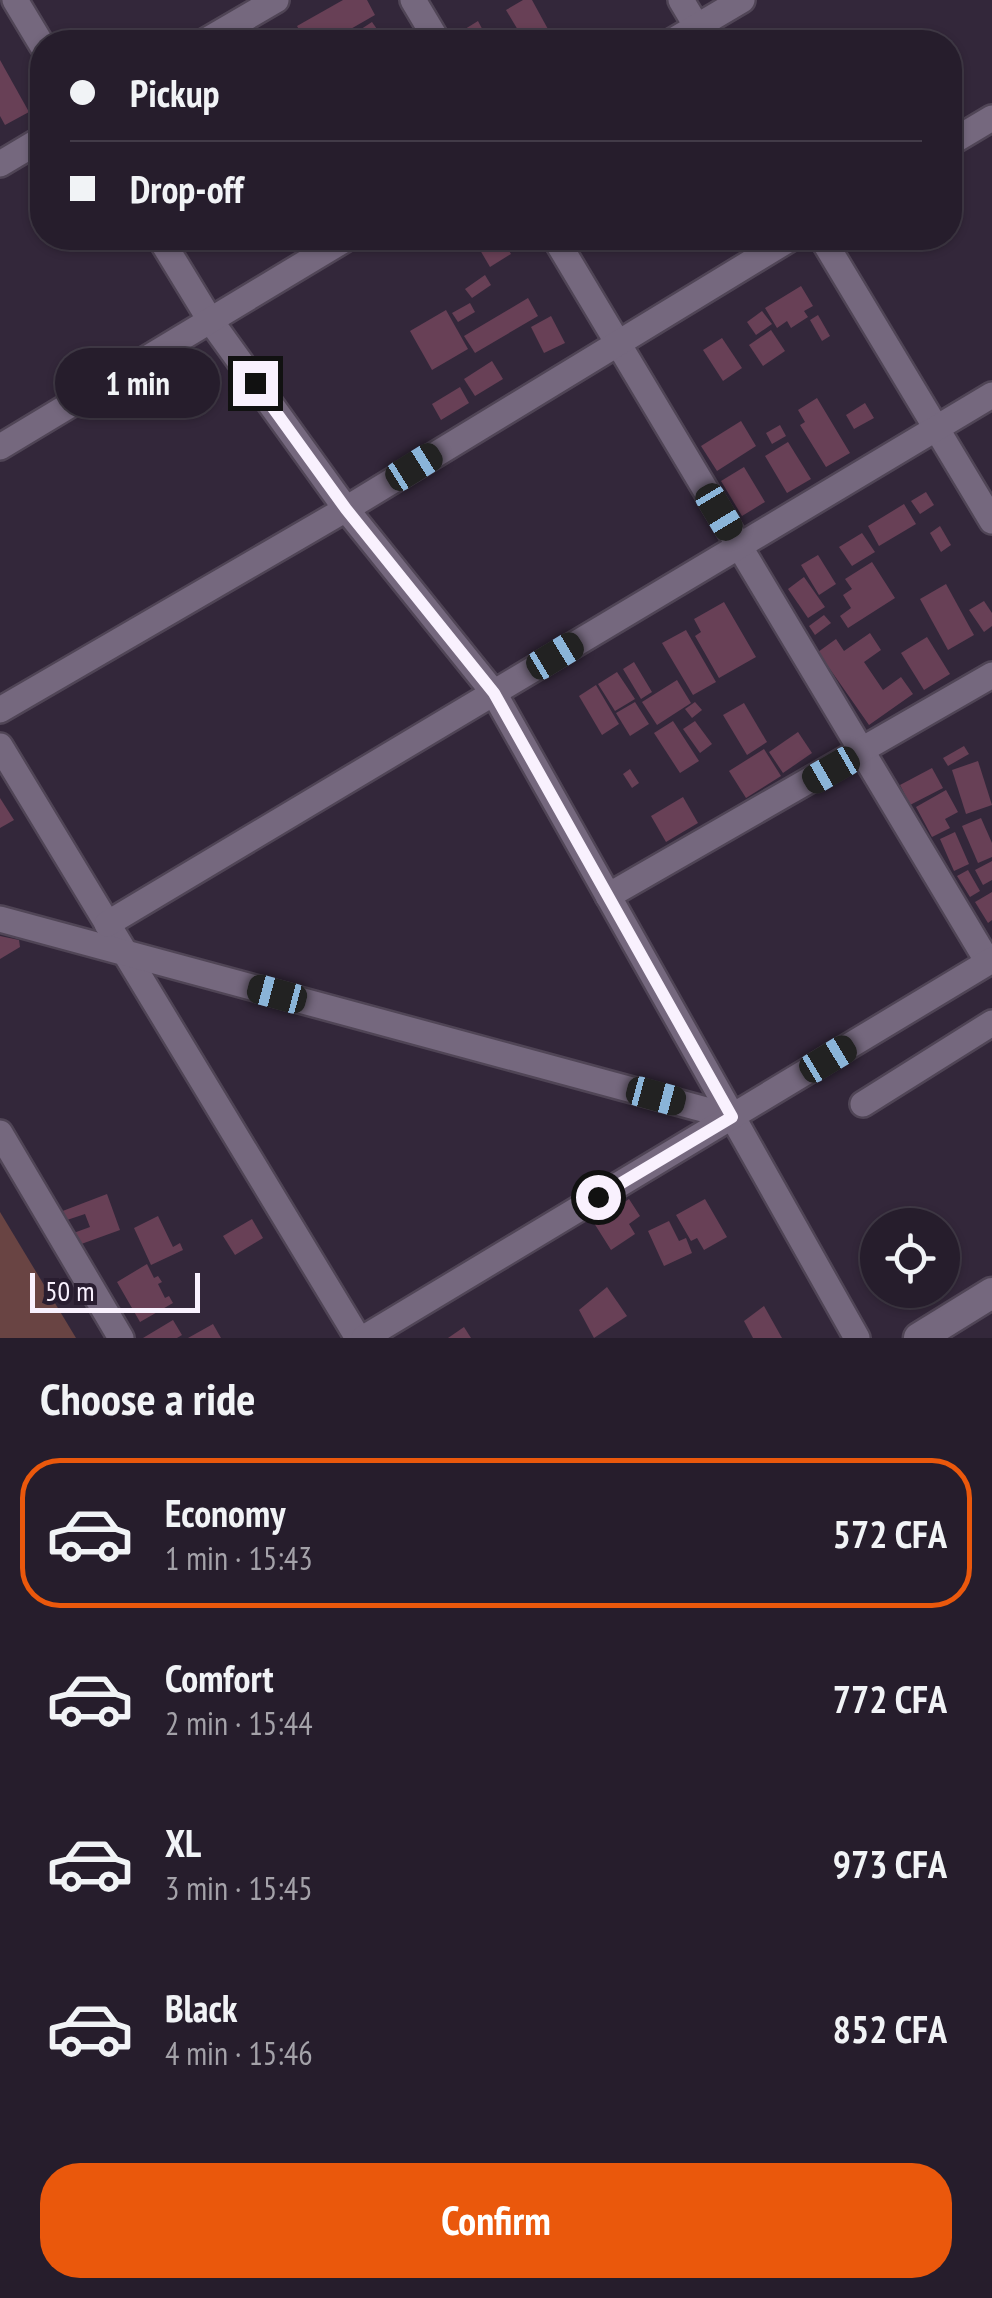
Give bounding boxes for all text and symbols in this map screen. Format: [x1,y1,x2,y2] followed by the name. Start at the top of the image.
[130,68,220,117] text: Pickup
[130,164,244,213] text: Drop-off
[55,348,220,418] callout: 1 min
[233,361,278,406] route end
[105,362,170,404] text: 1 min
[381,438,447,496] car
[691,479,747,545] car
[522,628,588,684] car
[798,742,864,798] car
[244,972,310,1016] car
[795,1031,861,1087] car
[623,1074,689,1118] car
[576,1175,621,1220] route start
[860,1208,960,1308] map controls
[860,1208,960,1308] button: locate
[30,1268,200,1312] scale bar
[45,1272,94,1309] text: 50 m
[40,1369,255,1427] text: Choose a ride
[45,1488,135,1578] icon: car
[165,1488,285,1537] text: Economy
[833,1509,947,1558] text: 572 CFA
[165,1537,313,1579] text: 1 min · 15:43
[45,1653,135,1743] icon: car
[165,1653,274,1702] text: Comfort
[833,1674,947,1723] text: 772 CFA
[165,1702,313,1744] text: 2 min · 15:44
[45,1818,135,1908] icon: car
[165,1818,201,1867] text: XL
[833,1839,947,1888] text: 973 CFA
[165,1867,313,1909] text: 3 min · 15:45
[45,1983,135,2073] icon: car
[165,1983,238,2032] text: Black
[833,2004,947,2053] text: 852 CFA
[165,2032,313,2074] text: 4 min · 15:46
[40,2163,952,2278] button: Confirm

